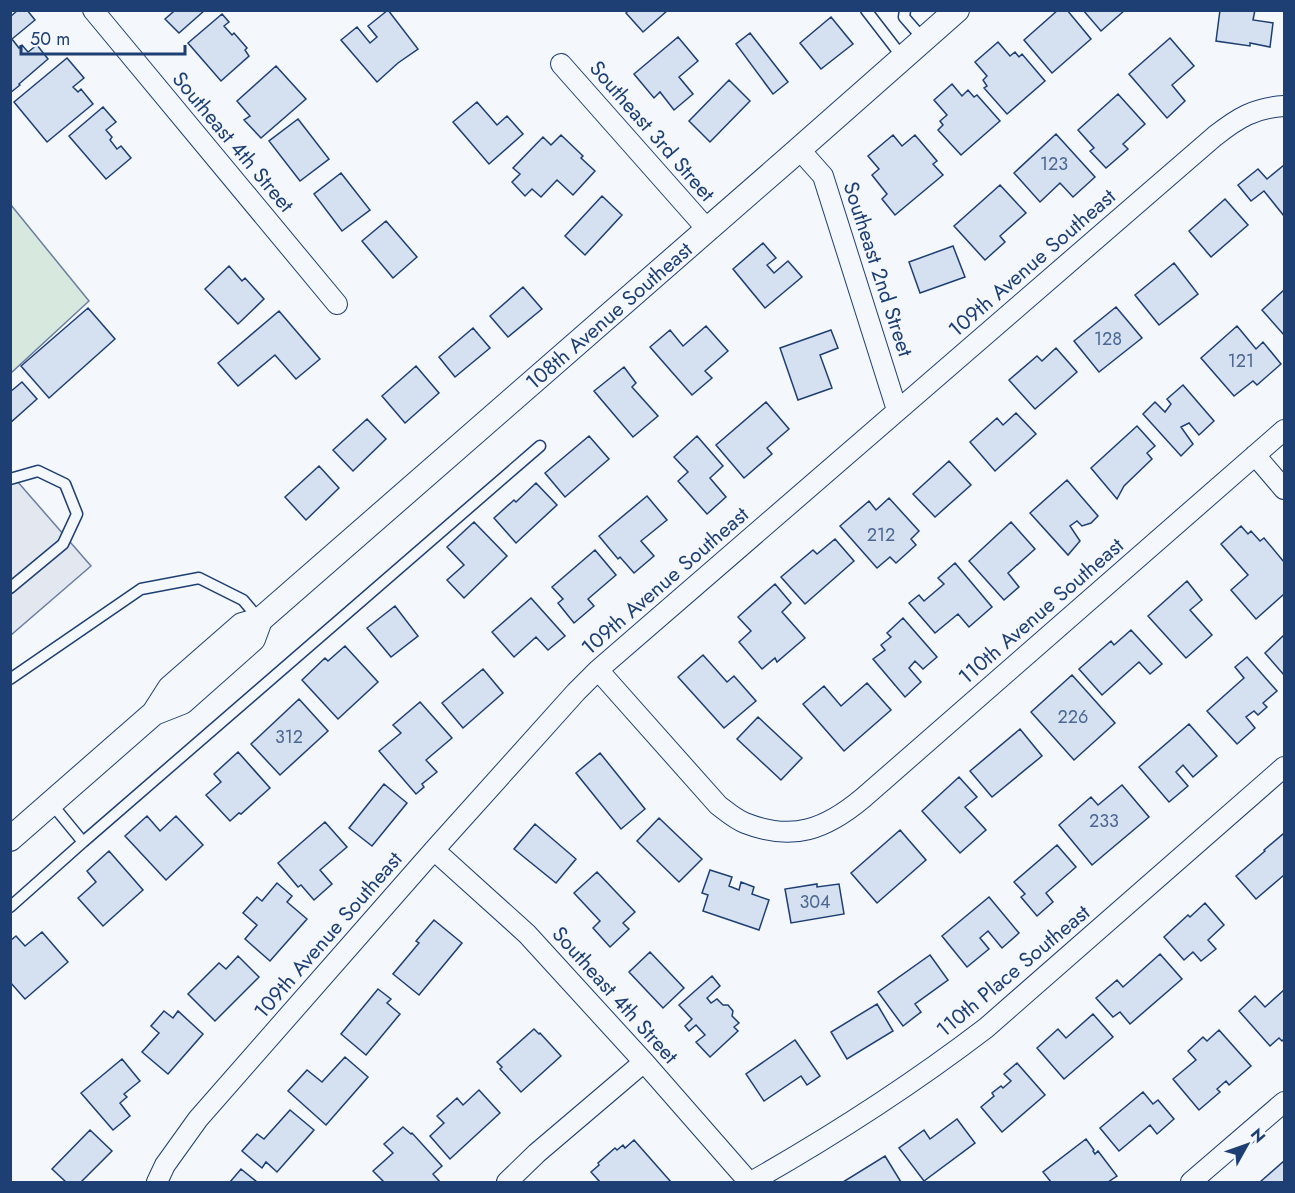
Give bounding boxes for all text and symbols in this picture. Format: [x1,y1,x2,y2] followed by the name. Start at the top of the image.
[21,18,184,56] scale bar
[30,26,70,52] text: 50 m
[582,54,722,208] street label: Southeast 3rd Street
[165,65,301,219] street label: Southeast 4th Street
[1040,151,1068,177] house number: 123
[836,178,920,360] street label: Southeast 2nd Street
[942,182,1122,344] street label: 109th Avenue Southeast
[519,235,699,397] street label: 108th Avenue Southeast
[1094,326,1122,352] house number: 128
[1228,348,1254,374] house number: 121
[575,500,755,662] street label: 109th Avenue Southeast
[867,522,895,548] house number: 212
[952,531,1130,691] street label: 110th Avenue Southeast
[1058,704,1088,730] house number: 226
[275,724,303,750] house number: 312
[1089,808,1119,834] house number: 233
[247,845,409,1025] street label: 109th Avenue Southeast
[799,889,831,915] house number: 304
[930,898,1096,1044] street label: 110th Place Southeast
[545,920,685,1070] street label: Southeast 4th Street
[1217,1115,1277,1175] north arrow
[1245,1123,1271,1148] text: N

